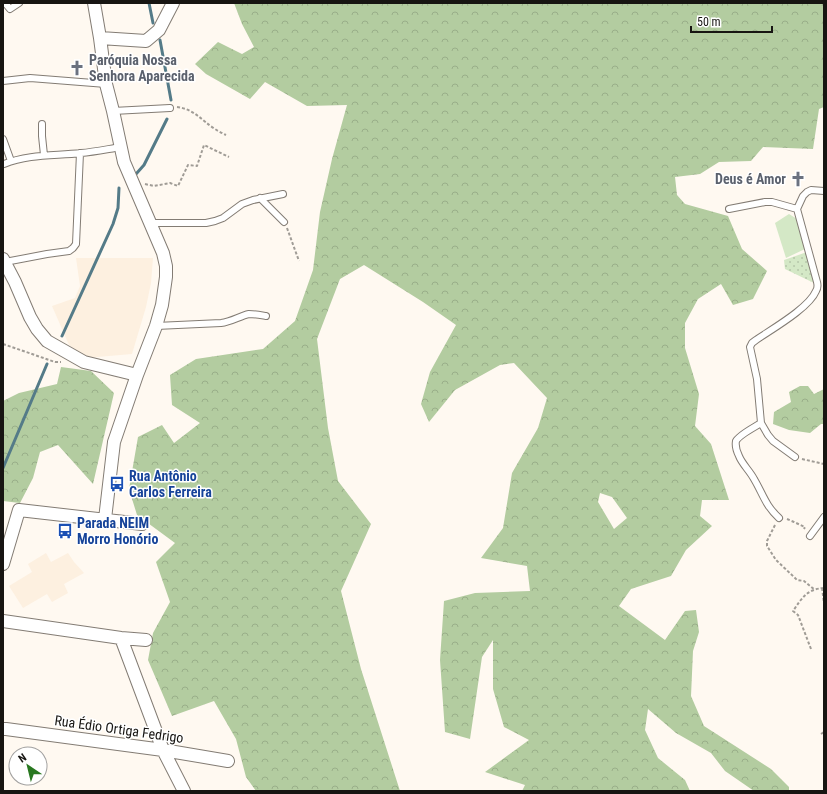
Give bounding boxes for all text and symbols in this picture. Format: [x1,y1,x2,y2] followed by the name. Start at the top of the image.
[691,8,772,34] scale bar
[697,15,721,29] text: 50 m
[89,52,195,84] place label: Paróquia Nossa Senhora Aparecida
[68,59,86,77] church icon: Paróquia Nossa Senhora Aparecida
[789,170,807,188] church icon: Deus é Amor
[715,171,786,187] place label: Deus é Amor
[129,468,212,500] place label: Rua Antônio Carlos Ferreira
[108,475,126,493] bus stop icon: Rua Antônio Carlos Ferreira
[77,515,158,547] place label: Parada NEIM Morro Honório
[56,522,74,540] bus stop icon: Parada NEIM Morro Honório
[53,711,185,746] street label: Rua Édio Ortiga Fedrigo
[8,746,48,786] north arrow
[16,751,29,765] text: N

